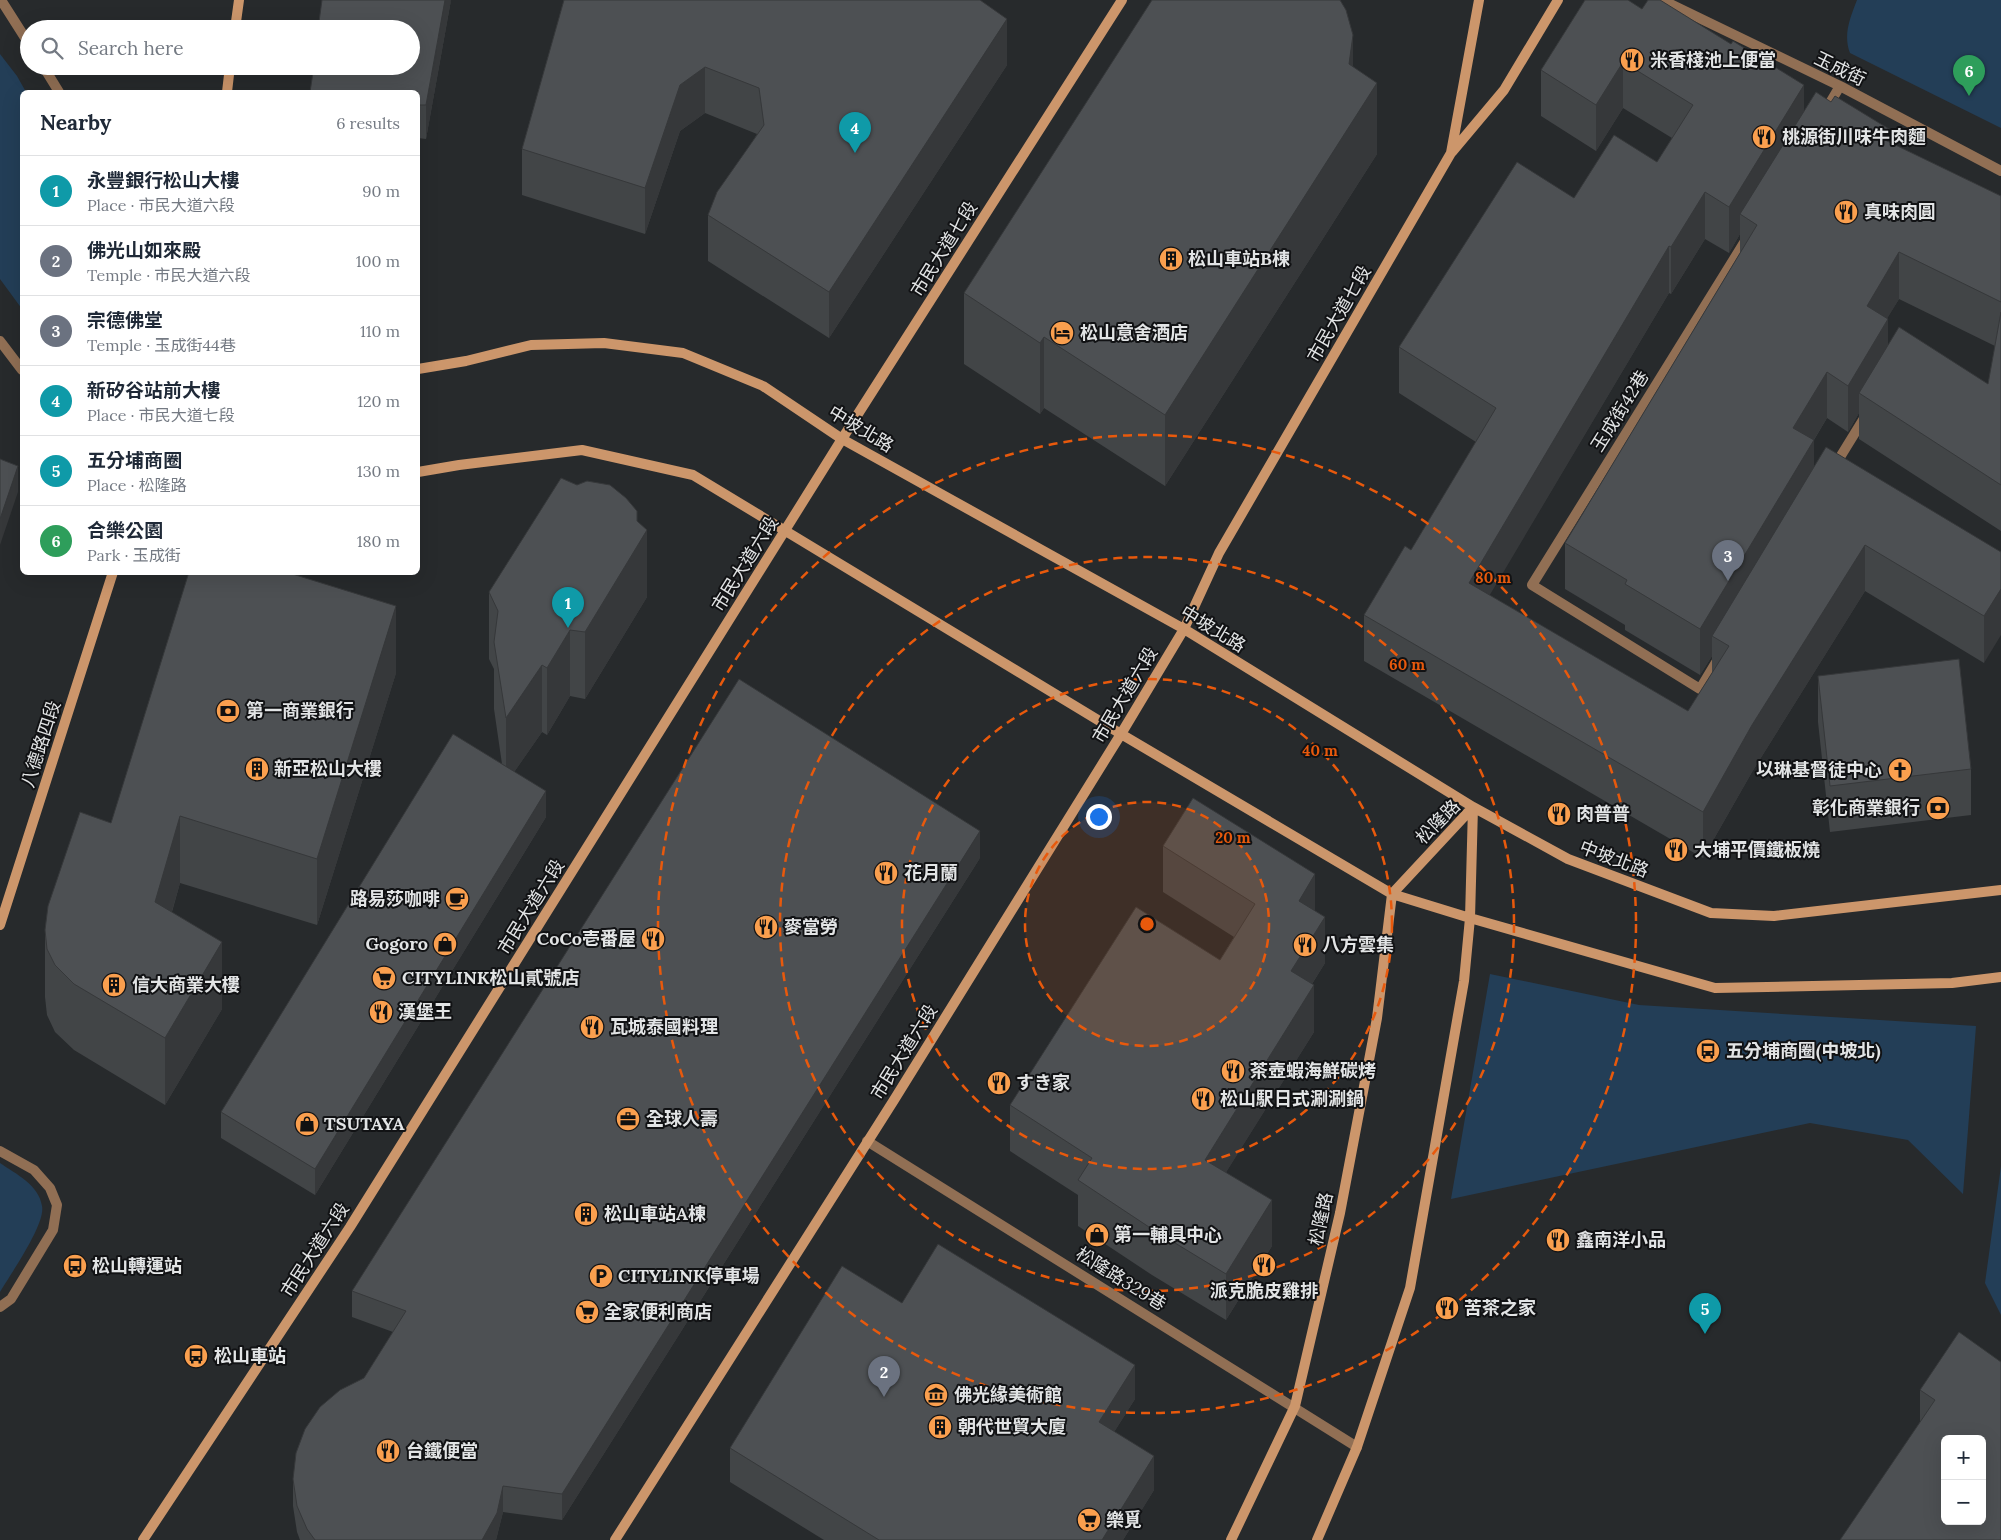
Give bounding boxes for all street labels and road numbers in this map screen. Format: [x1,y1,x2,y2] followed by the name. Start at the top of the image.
[1811,46,1870,91] street label: 玉成街
[905,197,982,301] street label: 市民大道七段
[1302,261,1376,366] street label: 市民大道七段
[1586,366,1654,456] street label: 玉成街42巷
[824,400,898,457] street label: 中坡北路
[706,512,783,616] street label: 市民大道六段
[1176,600,1250,657] street label: 中坡北路
[1087,643,1162,747] street label: 市民大道六段
[16,697,65,790] street label: 八德路四段
[1410,794,1465,849] street label: 松隆路
[1576,835,1652,882] street label: 中坡北路
[492,855,569,959] street label: 市民大道六段
[865,1000,942,1104] street label: 市民大道六段
[1304,1190,1337,1248] street label: 松隆路
[276,1198,354,1301] street label: 市民大道六段
[1072,1242,1171,1315] street label: 松隆路329巷

